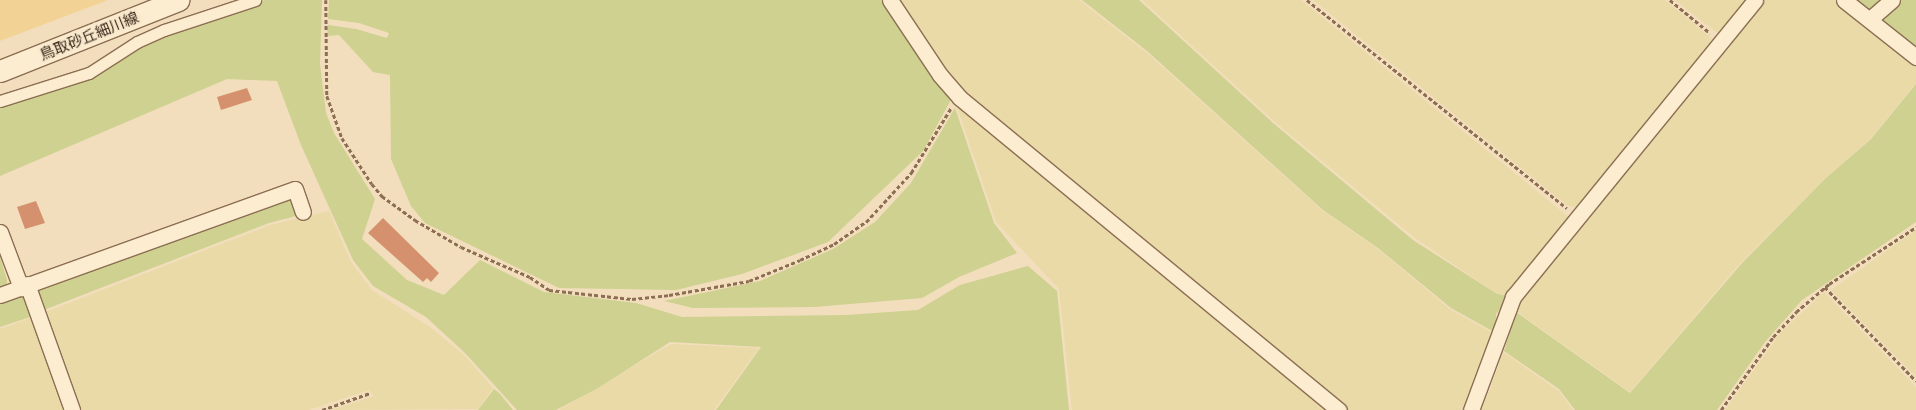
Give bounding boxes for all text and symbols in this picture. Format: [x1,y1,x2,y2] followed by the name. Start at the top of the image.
[37,8,141,64] street label: 鳥取砂丘細川線

